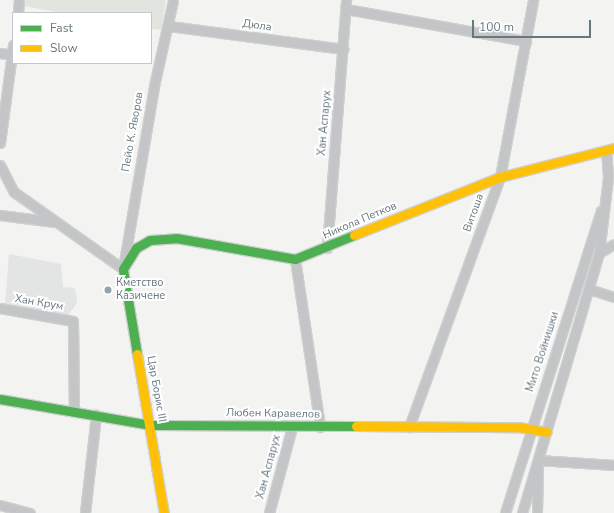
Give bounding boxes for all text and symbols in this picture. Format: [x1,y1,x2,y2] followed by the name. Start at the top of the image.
[12,12,152,64] legend
[474,12,593,38] scale bar
[242,17,272,35] street label: Дюла
[479,19,514,35] text: 100 m
[50,20,73,36] text: Fast
[50,40,78,56] text: Slow
[316,90,334,156] street label: Хан Аспарух
[119,91,147,173] street label: Пейо К. Яворов
[461,192,487,234] street label: Витоша
[321,199,399,243] street label: Никола Петков
[116,277,165,303] place label: Кметство Казичене
[103,285,113,295] marker: Кметство Казичене
[14,292,64,314] street label: Хан Крум
[524,310,562,394] street label: Мито Войнишки
[144,355,168,423] street label: Цар Борис III
[226,407,320,421] street label: Любен Каравелов
[254,433,284,501] street label: Хан Аспарух

